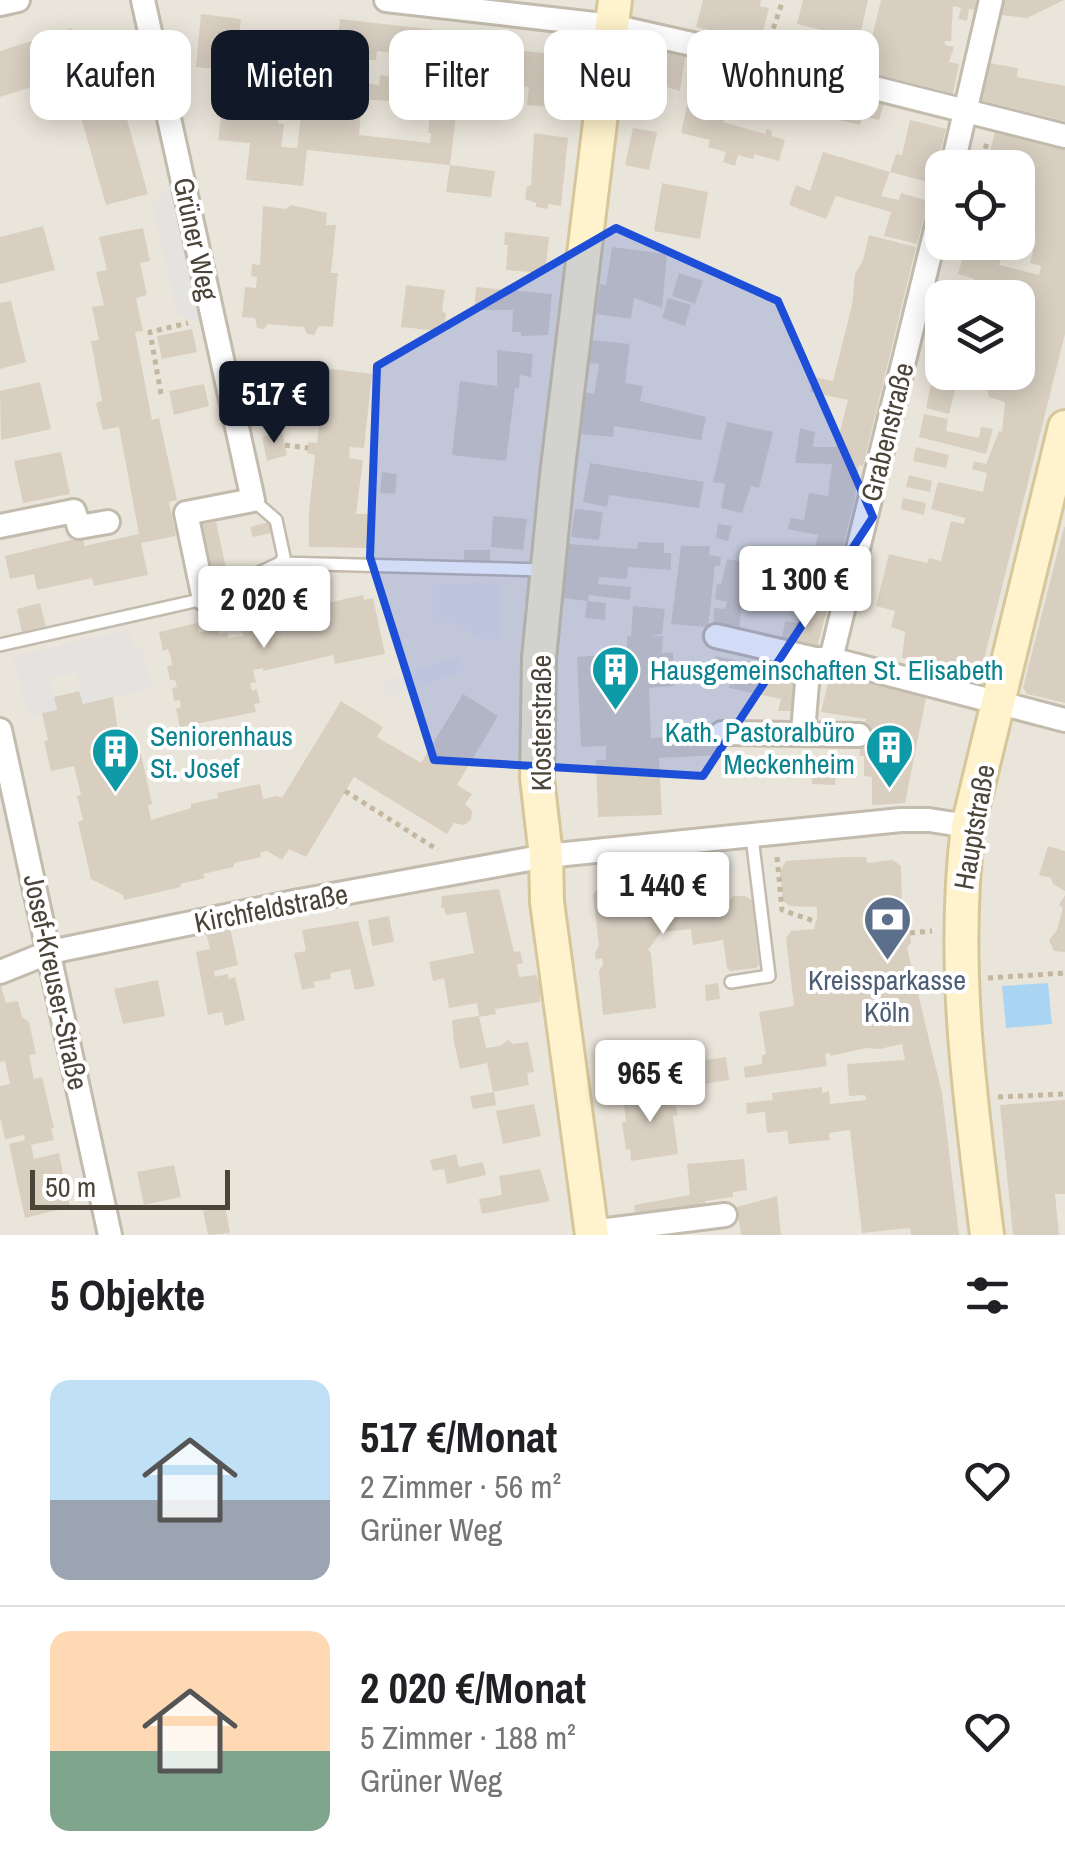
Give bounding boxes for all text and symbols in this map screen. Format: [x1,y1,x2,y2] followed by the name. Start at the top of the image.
[30,30,191,120] chip: Kaufen
[211,30,369,120] chip: Mieten
[389,30,524,120] chip: Filter
[544,30,667,120] chip: Neu
[687,30,879,120] chip: Wohnung
[925,150,1035,390] map controls
[925,150,1035,260] button: locate
[164,174,228,304] street label: Grüner Weg
[925,280,1035,390] button: layers
[851,359,923,505] street label: Grabenstraße
[204,361,344,446] pin: 517 €
[241,372,307,415] text: 517 €
[713,546,897,631] pin: 1 300 €
[761,557,849,600] text: 1 300 €
[172,566,356,651] pin: 2 020 €
[220,577,308,620] text: 2 020 €
[589,644,641,712] building icon: Hausgemeinschaften St. Elisabeth
[650,651,1004,689] place label: Hausgemeinschaften St. Elisabeth
[522,655,560,791] street label: Klosterstraße
[665,713,855,783] place label: Kath. Pastoralbüro Meckenheim
[150,717,293,787] place label: Seniorenhaus St. Josef
[864,722,916,790] building icon: Kath. Pastoralbüro Meckenheim
[89,726,141,794] building icon: Seniorenhaus St. Josef
[944,761,1004,893] street label: Hauptstraße
[571,852,755,937] pin: 1 440 €
[619,863,707,906] text: 1 440 €
[15,871,97,1093] street label: Josef-Kreuser-Straße
[191,874,351,942] street label: Kirchfeldstraße
[861,894,913,962] bank icon: Kreissparkasse Köln
[808,961,966,1031] place label: Kreissparkasse Köln
[580,1040,720,1125] pin: 965 €
[617,1051,683,1094] text: 965 €
[30,1165,230,1210] scale bar
[45,1168,96,1206] text: 50 m
[50,1267,205,1323] text: 5 Objekte
[960,1268,1015,1323] icon: filters
[360,1409,557,1465] text: 517 €/Monat
[130,1420,250,1540] icon: home
[960,1453,1015,1508] icon: heart
[360,1465,561,1508] text: 2 Zimmer · 56 m²
[360,1508,502,1551] text: Grüner Weg
[360,1660,586,1716] text: 2 020 €/Monat
[130,1671,250,1791] icon: home
[960,1704,1015,1759] icon: heart
[360,1716,576,1759] text: 5 Zimmer · 188 m²
[360,1759,502,1802] text: Grüner Weg

